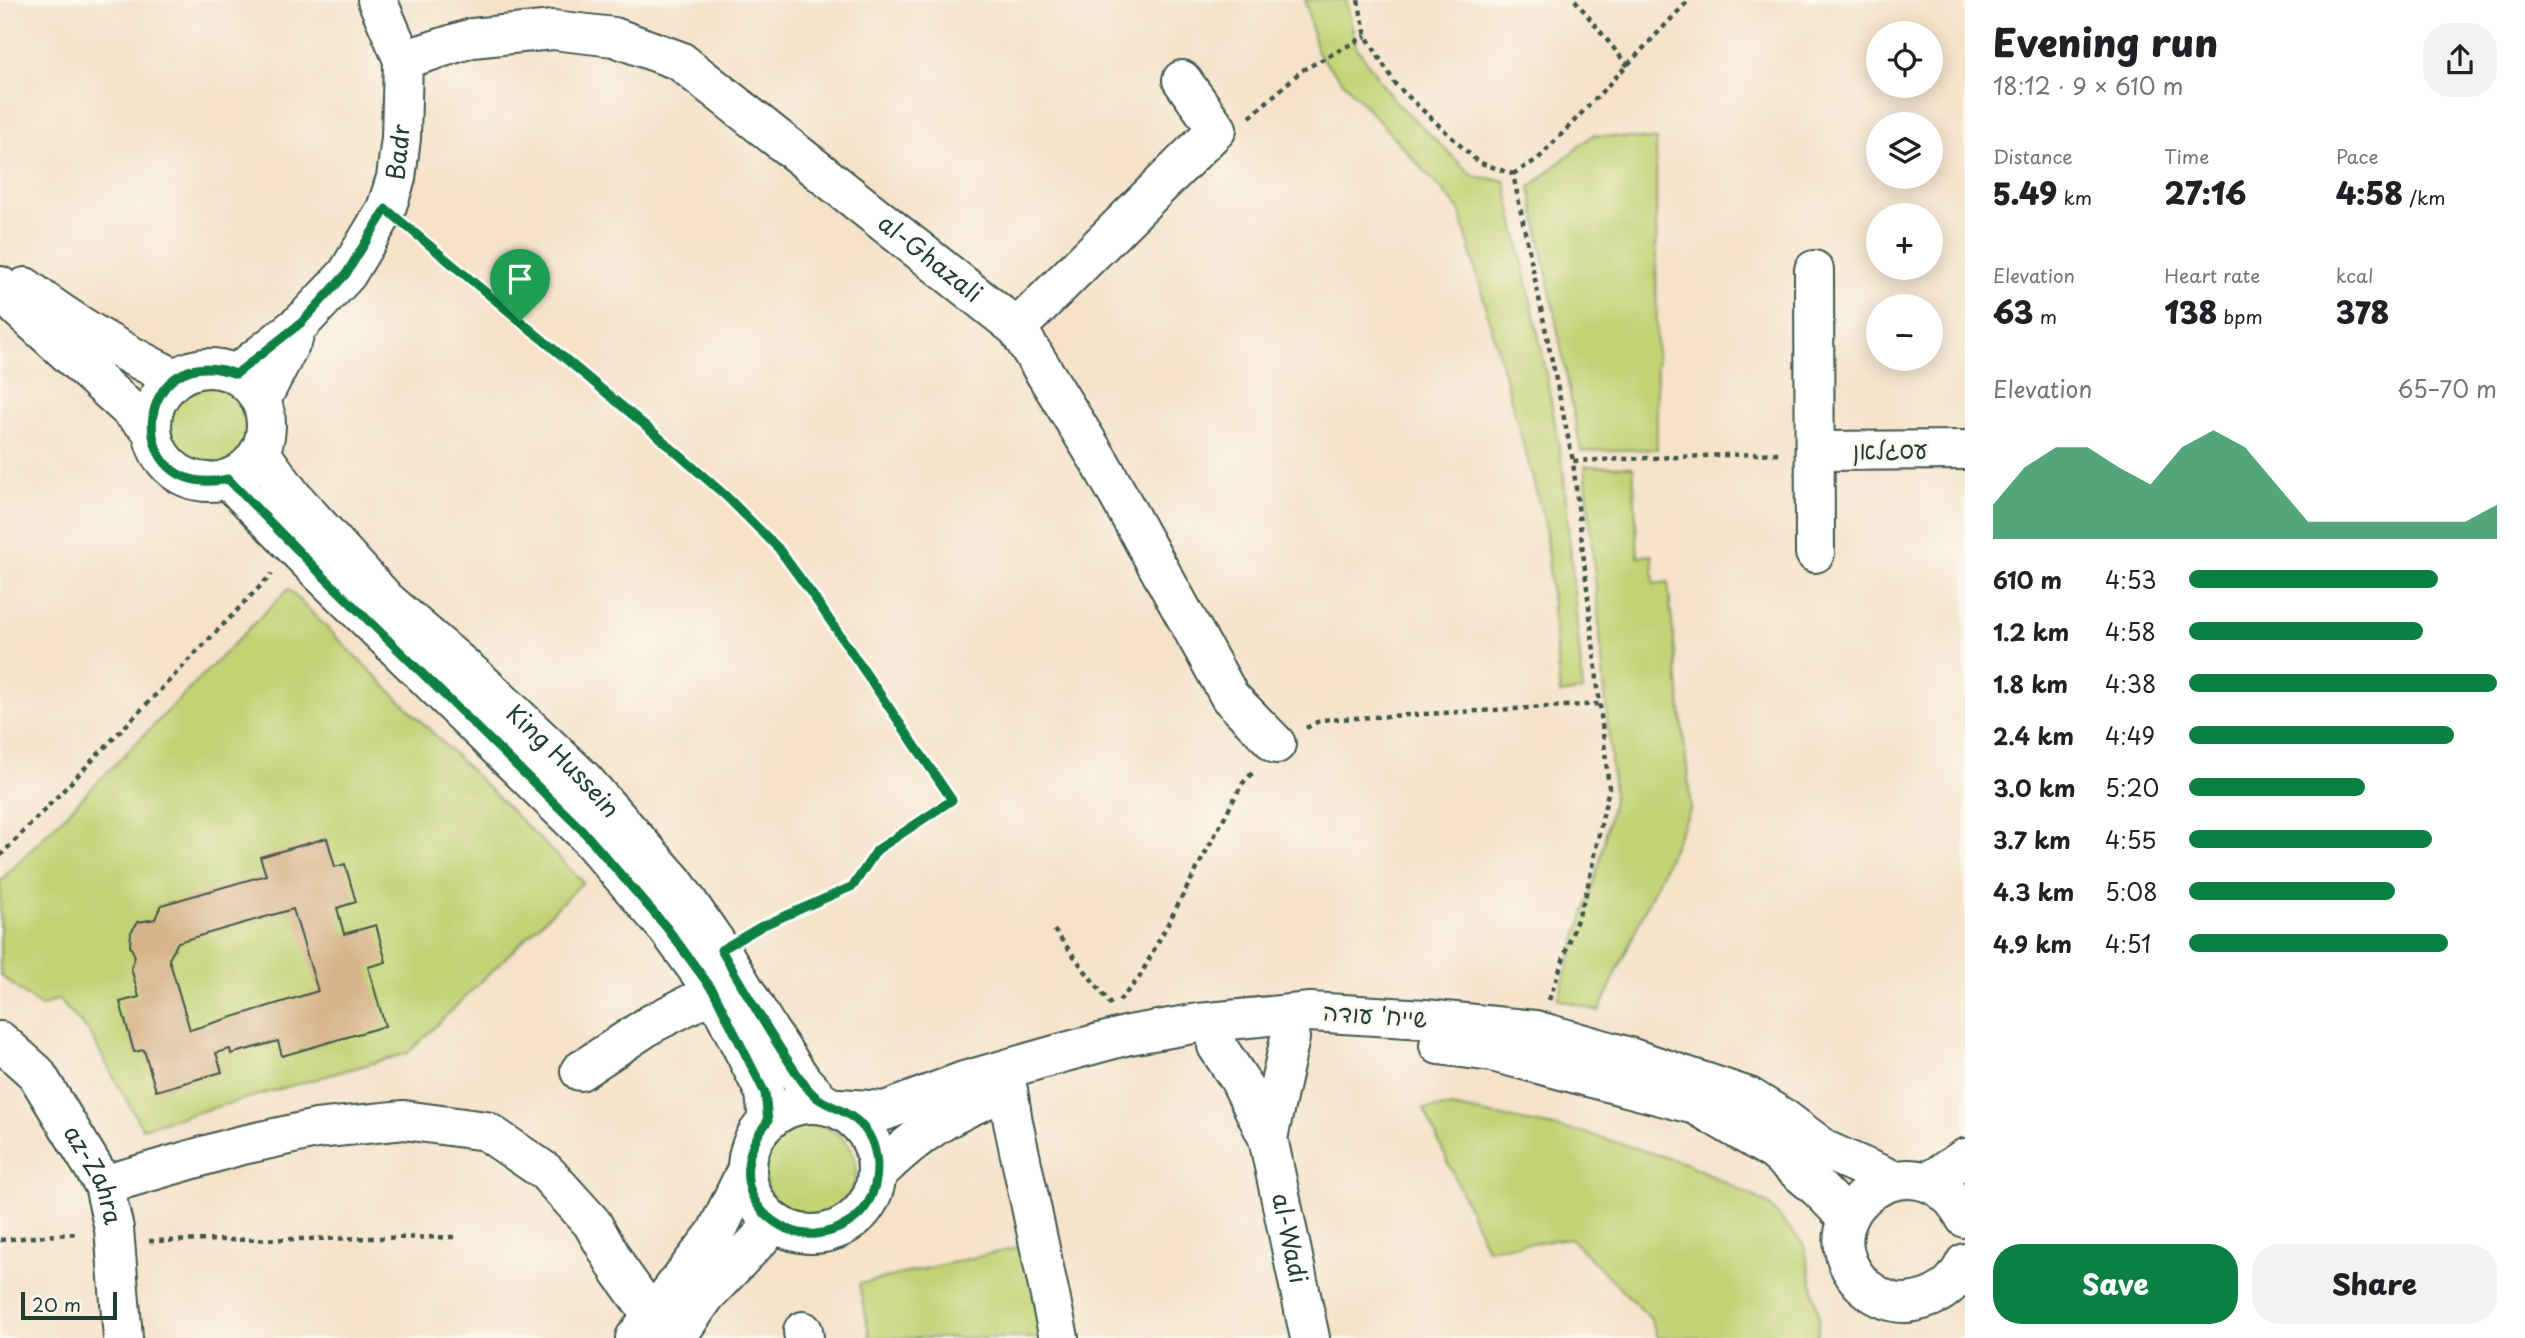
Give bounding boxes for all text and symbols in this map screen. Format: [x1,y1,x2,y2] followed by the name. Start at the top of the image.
[1993,13,2218,70] text: Evening run
[1866,21,1943,371] map controls
[1866,21,1943,98] button: locate
[2423,23,2497,97] button: share
[1993,68,2184,103] text: 18:12 · 9 × 610 m
[1866,112,1943,189] button: layers
[376,124,417,182] street label: Badr
[1993,142,2073,170] text: Distance
[2164,142,2209,170] text: Time
[2336,142,2379,170] text: Pace
[1993,170,2057,215] text: 5.49
[2164,170,2246,215] text: 27:16
[2336,170,2403,215] text: 4:58
[2057,183,2092,211] text: km
[2403,183,2446,211] text: /km
[1866,203,1943,280] button: +
[871,205,991,310] street label: al-Ghazali
[490,249,550,321] pin
[501,260,539,298] icon: arrive
[1993,261,2075,289] text: Elevation
[2164,261,2260,289] text: Heart rate
[2336,261,2374,289] text: kcal
[1993,289,2033,334] text: 63
[2164,289,2217,334] text: 138
[2336,289,2389,334] text: 378
[1866,294,1943,371] button: −
[2033,302,2057,330] text: m
[2217,302,2263,330] text: bpm
[1993,371,2092,406] text: Elevation
[2397,371,2497,406] text: 65–70 m
[1852,430,1928,468] street label: עסגלאן
[1993,562,2062,597] text: 610 m
[2105,562,2156,597] text: 4:53
[1993,614,2069,649] text: 1.2 km
[2105,614,2156,649] text: 4:58
[1993,666,2068,701] text: 1.8 km
[2105,666,2156,701] text: 4:38
[499,695,629,825] street label: King Hussein
[1993,718,2074,753] text: 2.4 km
[2105,718,2155,753] text: 4:49
[1993,770,2075,805] text: 3.0 km
[2105,770,2159,805] text: 5:20
[1993,822,2071,857] text: 3.7 km
[2105,822,2156,857] text: 4:55
[1993,874,2074,909] text: 4.3 km
[2105,874,2158,909] text: 5:08
[1993,926,2072,961] text: 4.9 km
[2105,926,2151,961] text: 4:51
[1322,992,1429,1036] street label: שייח' עודה
[56,1118,133,1228] street label: az-Zahra
[1264,1189,1318,1287] street label: al-Wadi
[1993,1244,2238,1324] button: Save
[2252,1244,2497,1324] button: Share
[21,1289,117,1321] scale bar
[32,1290,81,1318] text: 20 m

